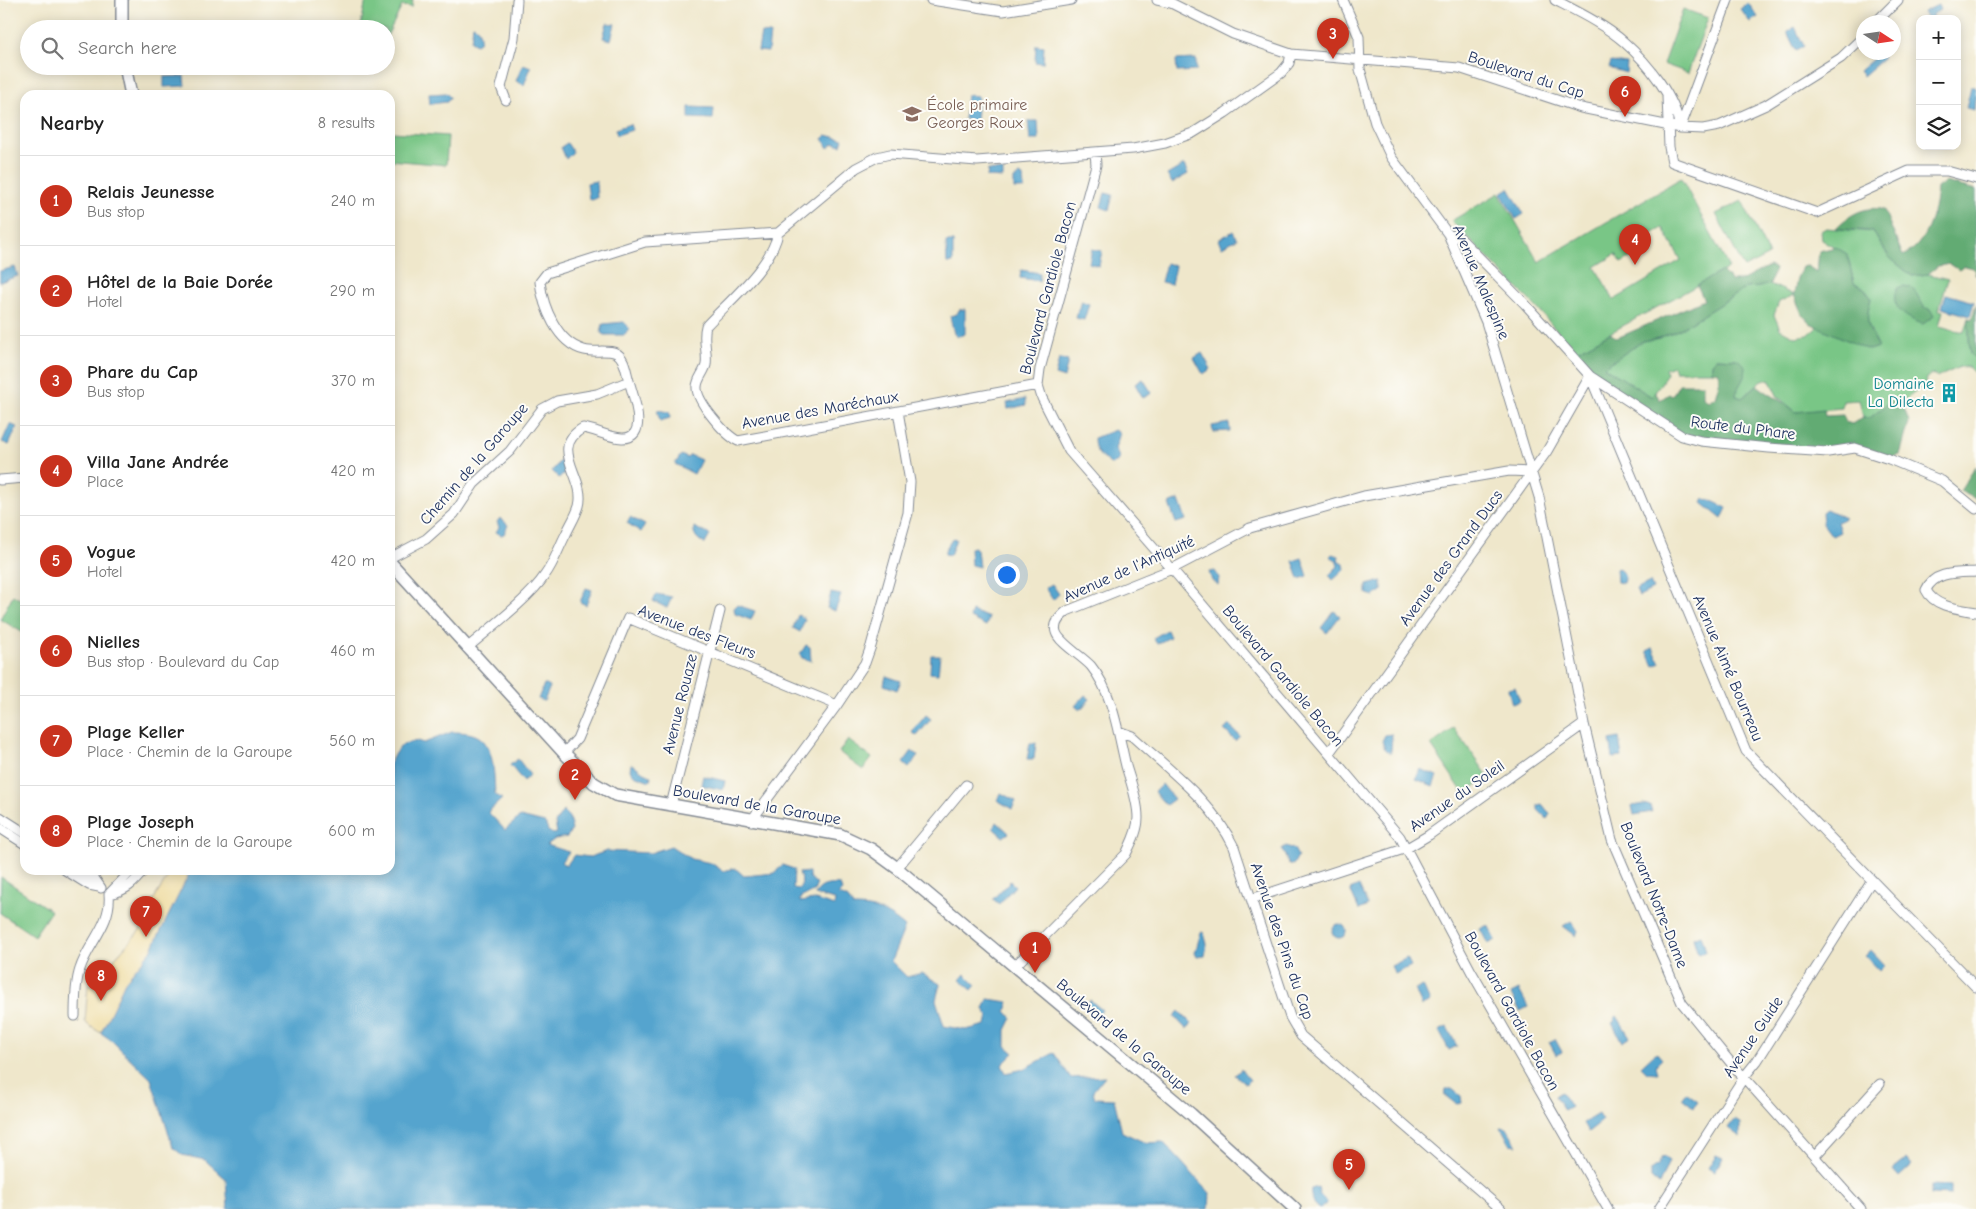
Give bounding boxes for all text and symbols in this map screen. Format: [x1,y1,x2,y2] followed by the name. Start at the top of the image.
[1856,15,1901,60] north arrow
[1916,15,1961,150] map controls
[1916,15,1961,60] button: +
[1317,18,1349,59] pin: 3
[20,20,395,75] search box
[38,34,66,62] icon: search
[78,37,177,59] text: Search here
[1466,48,1586,102] street label: Boulevard du Cap
[1916,60,1961,105] button: −
[1609,76,1641,117] pin: 6
[927,95,1027,132] place label: École primaire Georges Roux
[901,103,923,125] school or university icon: École primaire Georges Roux
[1916,105,1961,150] button: layers
[40,111,104,135] text: Nearby
[318,114,375,132] text: 8 results
[87,181,214,203] text: Relais Jeunesse
[53,192,59,210] text: 1
[331,192,375,210] text: 240 m
[1016,199,1080,377] street label: Boulevard Gardiole Bacon
[87,203,145,221] text: Bus stop
[1449,222,1513,342] street label: Avenue Malespine
[1619,224,1651,265] pin: 4
[87,271,273,293] text: Hôtel de la Baie Dorée
[52,282,60,300] text: 2
[330,282,375,300] text: 290 m
[87,293,123,311] text: Hotel
[87,361,198,383] text: Phare du Cap
[52,372,60,390] text: 3
[331,372,375,390] text: 370 m
[1867,375,1934,411] place label: Domaine La Dilecta
[1938,382,1960,404] building icon: Domaine La Dilecta
[87,383,145,401] text: Bus stop
[740,387,900,433] street label: Avenue des Maréchaux
[416,399,532,529] street label: Chemin de la Garoupe
[1690,413,1796,443] street label: Route du Phare
[87,451,229,473] text: Villa Jane Andrée
[52,462,60,480] text: 4
[331,462,375,480] text: 420 m
[87,473,123,491] text: Place
[1396,486,1507,629] street label: Avenue des Grand Ducs
[1061,532,1197,606] street label: Avenue de l'Antiquité
[87,541,136,563] text: Vogue
[52,552,60,570] text: 5
[331,552,375,570] text: 420 m
[994,562,1020,588] your location
[87,563,123,581] text: Hotel
[1689,592,1767,744] street label: Avenue Aimé Bourreau
[636,601,759,663] street label: Avenue des Fleurs
[1219,602,1347,750] street label: Boulevard Gardiole Bacon
[87,631,140,653] text: Nielles
[52,642,60,660] text: 6
[330,642,375,660] text: 460 m
[659,652,701,756] street label: Avenue Rouaze
[87,653,279,671] text: Bus stop · Boulevard du Cap
[87,721,184,743] text: Plage Keller
[52,732,60,750] text: 7
[329,732,375,750] text: 560 m
[87,743,292,761] text: Place · Chemin de la Garoupe
[1406,756,1508,836] street label: Avenue du Soleil
[559,759,591,800] pin: 2
[672,781,842,829] street label: Boulevard de la Garoupe
[87,811,194,833] text: Plage Joseph
[1616,819,1692,971] street label: Boulevard Notre-Dame
[52,822,60,840] text: 8
[328,822,375,840] text: 600 m
[87,833,292,851] text: Place · Chemin de la Garoupe
[1247,860,1317,1022] street label: Avenue des Pins du Cap
[130,896,162,937] pin: 7
[1461,929,1563,1093] street label: Boulevard Gardiole Bacon
[1019,932,1051,973] pin: 1
[85,960,117,1001] pin: 8
[1053,975,1195,1099] street label: Boulevard de la Garoupe
[1719,993,1787,1081] street label: Avenue Guide
[1333,1149,1365,1190] pin: 5

